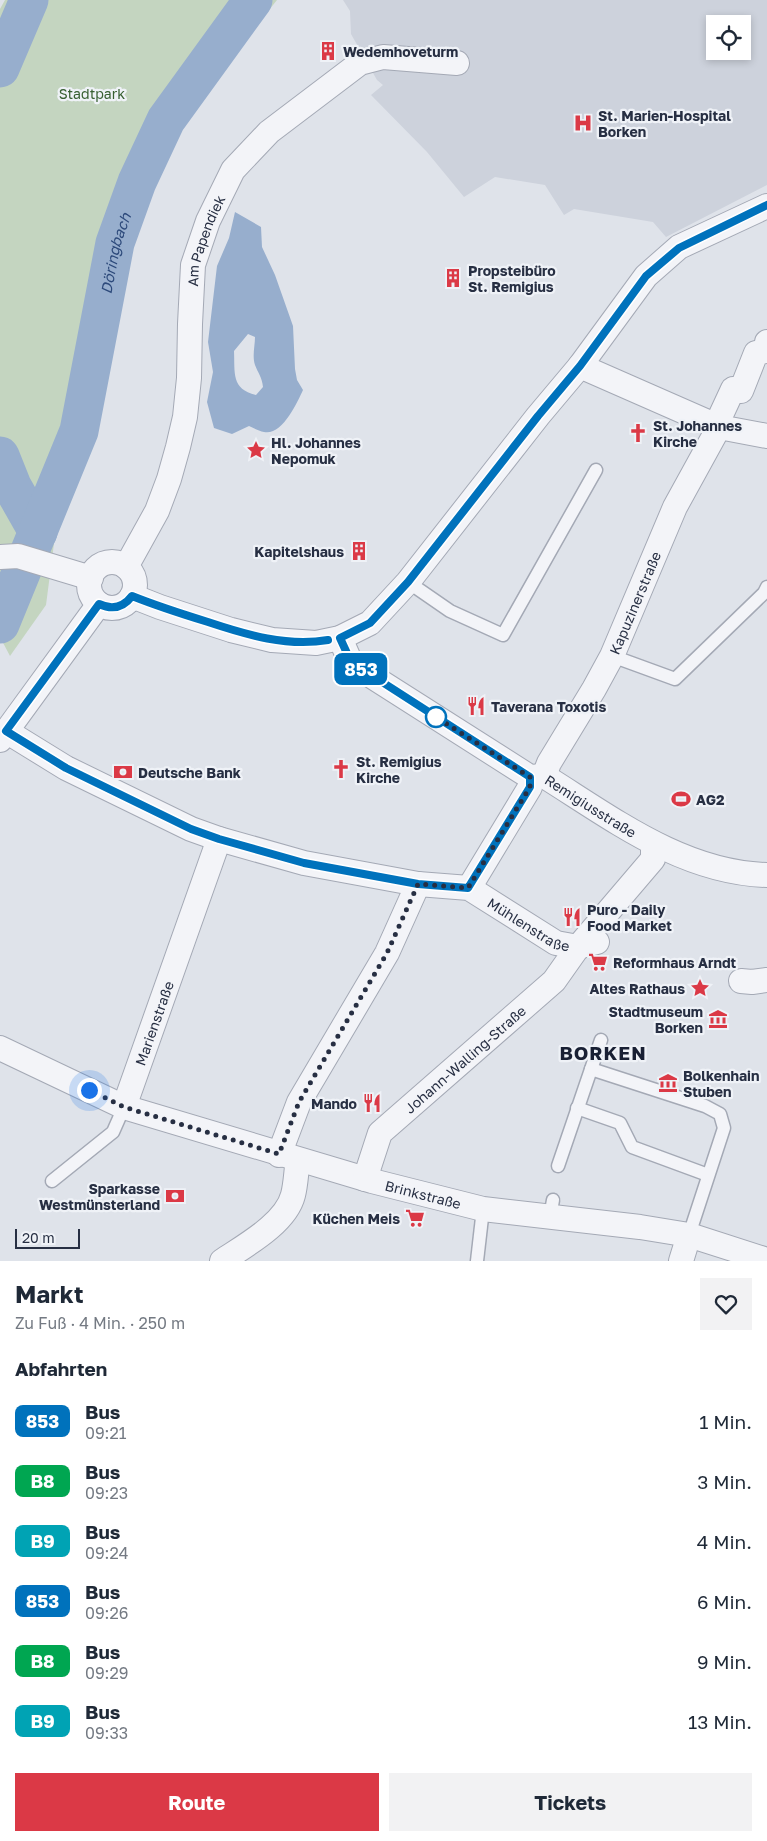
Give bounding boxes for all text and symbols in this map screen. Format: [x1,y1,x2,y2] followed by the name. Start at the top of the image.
[706,15,751,60] map controls
[706,15,751,60] button: locate
[317,40,339,62] building icon: Wedemhoveturm
[343,43,458,60] place label: Wedemhoveturm
[59,85,125,102] park label: Stadtpark
[598,107,731,140] place label: St. Marien-Hospital Borken
[572,112,594,134] hospital icon: St. Marien-Hospital Borken
[183,192,228,287] street label: Am Papendiek
[96,210,134,295] water label: Döringbach
[468,262,556,295] place label: Propsteibüro St. Remigius
[442,267,464,289] building icon: Propsteibüro St. Remigius
[653,417,742,450] place label: St. Johannes Kirche
[627,422,649,444] church icon: St. Johannes Kirche
[271,434,361,467] place label: Hl. Johannes Nepomuk
[245,439,267,461] place icon: Hl. Johannes Nepomuk
[348,540,370,562] building icon: Kapitelshaus
[254,543,344,560] place label: Kapitelshaus
[605,549,664,657] street label: Kapuzinerstraße
[332,653,390,685] line badge: 853
[344,658,378,680] text: 853
[465,695,487,717] restaurant icon: Taverana Toxotis
[491,698,606,715] place label: Taverana Toxotis
[425,706,447,728] unlabelled marker
[356,753,442,786] place label: St. Remigius Kirche
[330,758,352,780] church icon: St. Remigius Kirche
[112,761,134,783] bank icon: Deutsche Bank
[138,764,241,781] place label: Deutsche Bank
[542,770,640,840] street label: Remigiusstraße
[670,788,692,810] sports icon: AG2
[696,791,725,808] place label: AG2
[485,894,571,954] street label: Mühlenstraße
[587,901,672,934] place label: Puro - Daily Food Market
[561,906,583,928] restaurant icon: Puro - Daily Food Market
[587,951,609,973] supermarket icon: Reformhaus Arndt
[613,954,737,971] place label: Reformhaus Arndt
[689,977,711,999] place icon: Altes Rathaus
[131,979,177,1068] street label: Marienstraße
[590,980,685,997] place label: Altes Rathaus
[401,1001,529,1116] street label: Johann-Walling-Straße
[609,1003,703,1036] place label: Stadtmuseum Borken
[707,1008,729,1030] museum icon: Stadtmuseum Borken
[559,1041,647,1064] district label: BORKEN
[683,1067,759,1100] place label: Bolkenhain Stuben
[657,1072,679,1094] museum icon: Bolkenhain Stuben
[77,1078,102,1103] your location
[361,1092,383,1114] restaurant icon: Mando
[311,1095,357,1112] place label: Mando
[384,1176,463,1212] street label: Brinkstraße
[39,1180,160,1213] place label: Sparkasse Westmünsterland
[164,1185,186,1207] bank icon: Sparkasse Westmünsterland
[404,1207,426,1229] supermarket icon: Küchen Meis
[313,1210,400,1227] place label: Küchen Meis
[15,1226,80,1249] scale bar
[22,1229,55,1246] text: 20 m
[700,1278,752,1330] button: heart
[15,1279,84,1308] text: Markt
[15,1313,185,1333] text: Zu Fuß · 4 Min. · 250 m
[15,1357,107,1380] text: Abfahrten
[85,1400,120,1423] text: Bus
[26,1410,59,1432] text: 853
[699,1410,752,1433] text: 1 Min.
[85,1423,126,1443] text: 09:21
[85,1460,120,1483] text: Bus
[30,1470,55,1492] text: B8
[697,1470,752,1493] text: 3 Min.
[85,1483,128,1503] text: 09:23
[85,1520,120,1543] text: Bus
[30,1530,55,1552] text: B9
[697,1530,752,1553] text: 4 Min.
[85,1543,128,1563] text: 09:24
[85,1580,120,1603] text: Bus
[26,1590,59,1612] text: 853
[697,1590,752,1613] text: 6 Min.
[85,1603,128,1623] text: 09:26
[85,1640,120,1663] text: Bus
[30,1650,55,1672] text: B8
[697,1650,752,1673] text: 9 Min.
[85,1663,128,1683] text: 09:29
[85,1700,120,1723] text: Bus
[30,1710,55,1732] text: B9
[688,1710,752,1733] text: 13 Min.
[85,1723,128,1743] text: 09:33
[15,1773,379,1831] button: Route
[389,1773,752,1831] button: Tickets

